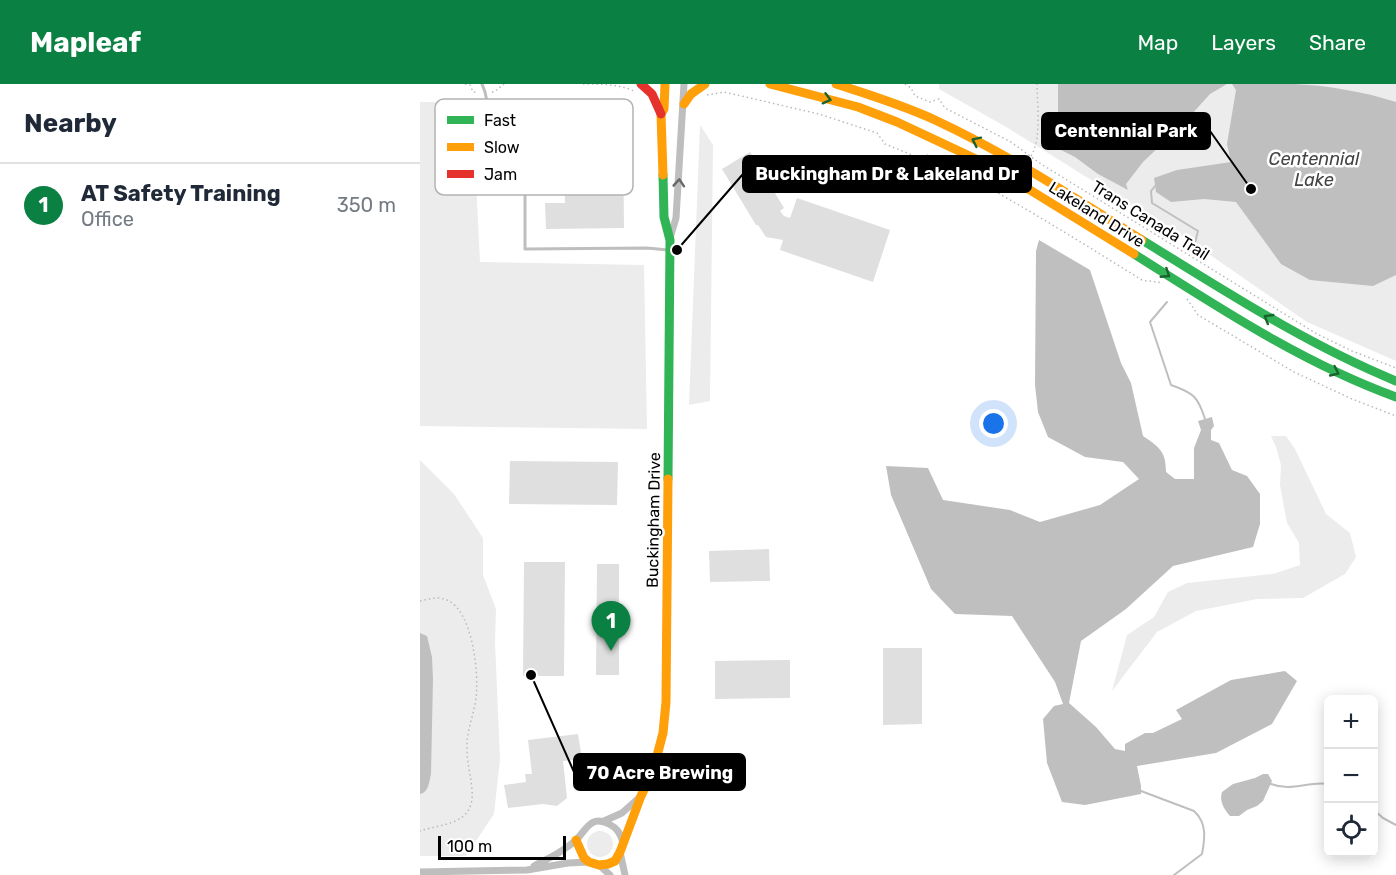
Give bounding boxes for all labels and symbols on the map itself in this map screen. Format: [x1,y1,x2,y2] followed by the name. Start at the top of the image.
[821,92,831,104] one-way arrow
[435,99,633,195] legend
[484,111,516,130] text: Fast
[1042,113,1210,149] callout: Centennial Park
[1054,120,1198,142] text: Centennial Park
[971,136,982,148] one-way arrow
[484,138,520,157] text: Slow
[1269,148,1360,191] water label: Centennial Lake
[743,156,1031,192] callout: Buckingham Dr & Lakeland Dr
[755,163,1019,185] text: Buckingham Dr & Lakeland Dr
[484,165,517,184] text: Jam
[1045,177,1148,251] street label: Lakeland Drive
[1088,177,1213,264] street label: Trans Canada Trail
[672,178,685,187] one-way arrow
[1160,267,1171,278] one-way arrow
[1264,313,1274,325] one-way arrow
[1328,365,1339,377] one-way arrow
[979,409,1008,438] your location
[643,452,664,588] street label: Buckingham Drive
[592,602,630,651] pin: 1
[574,754,745,790] callout: 70 Acre Brewing
[587,762,733,784] text: 70 Acre Brewing
[438,833,566,860] scale bar

